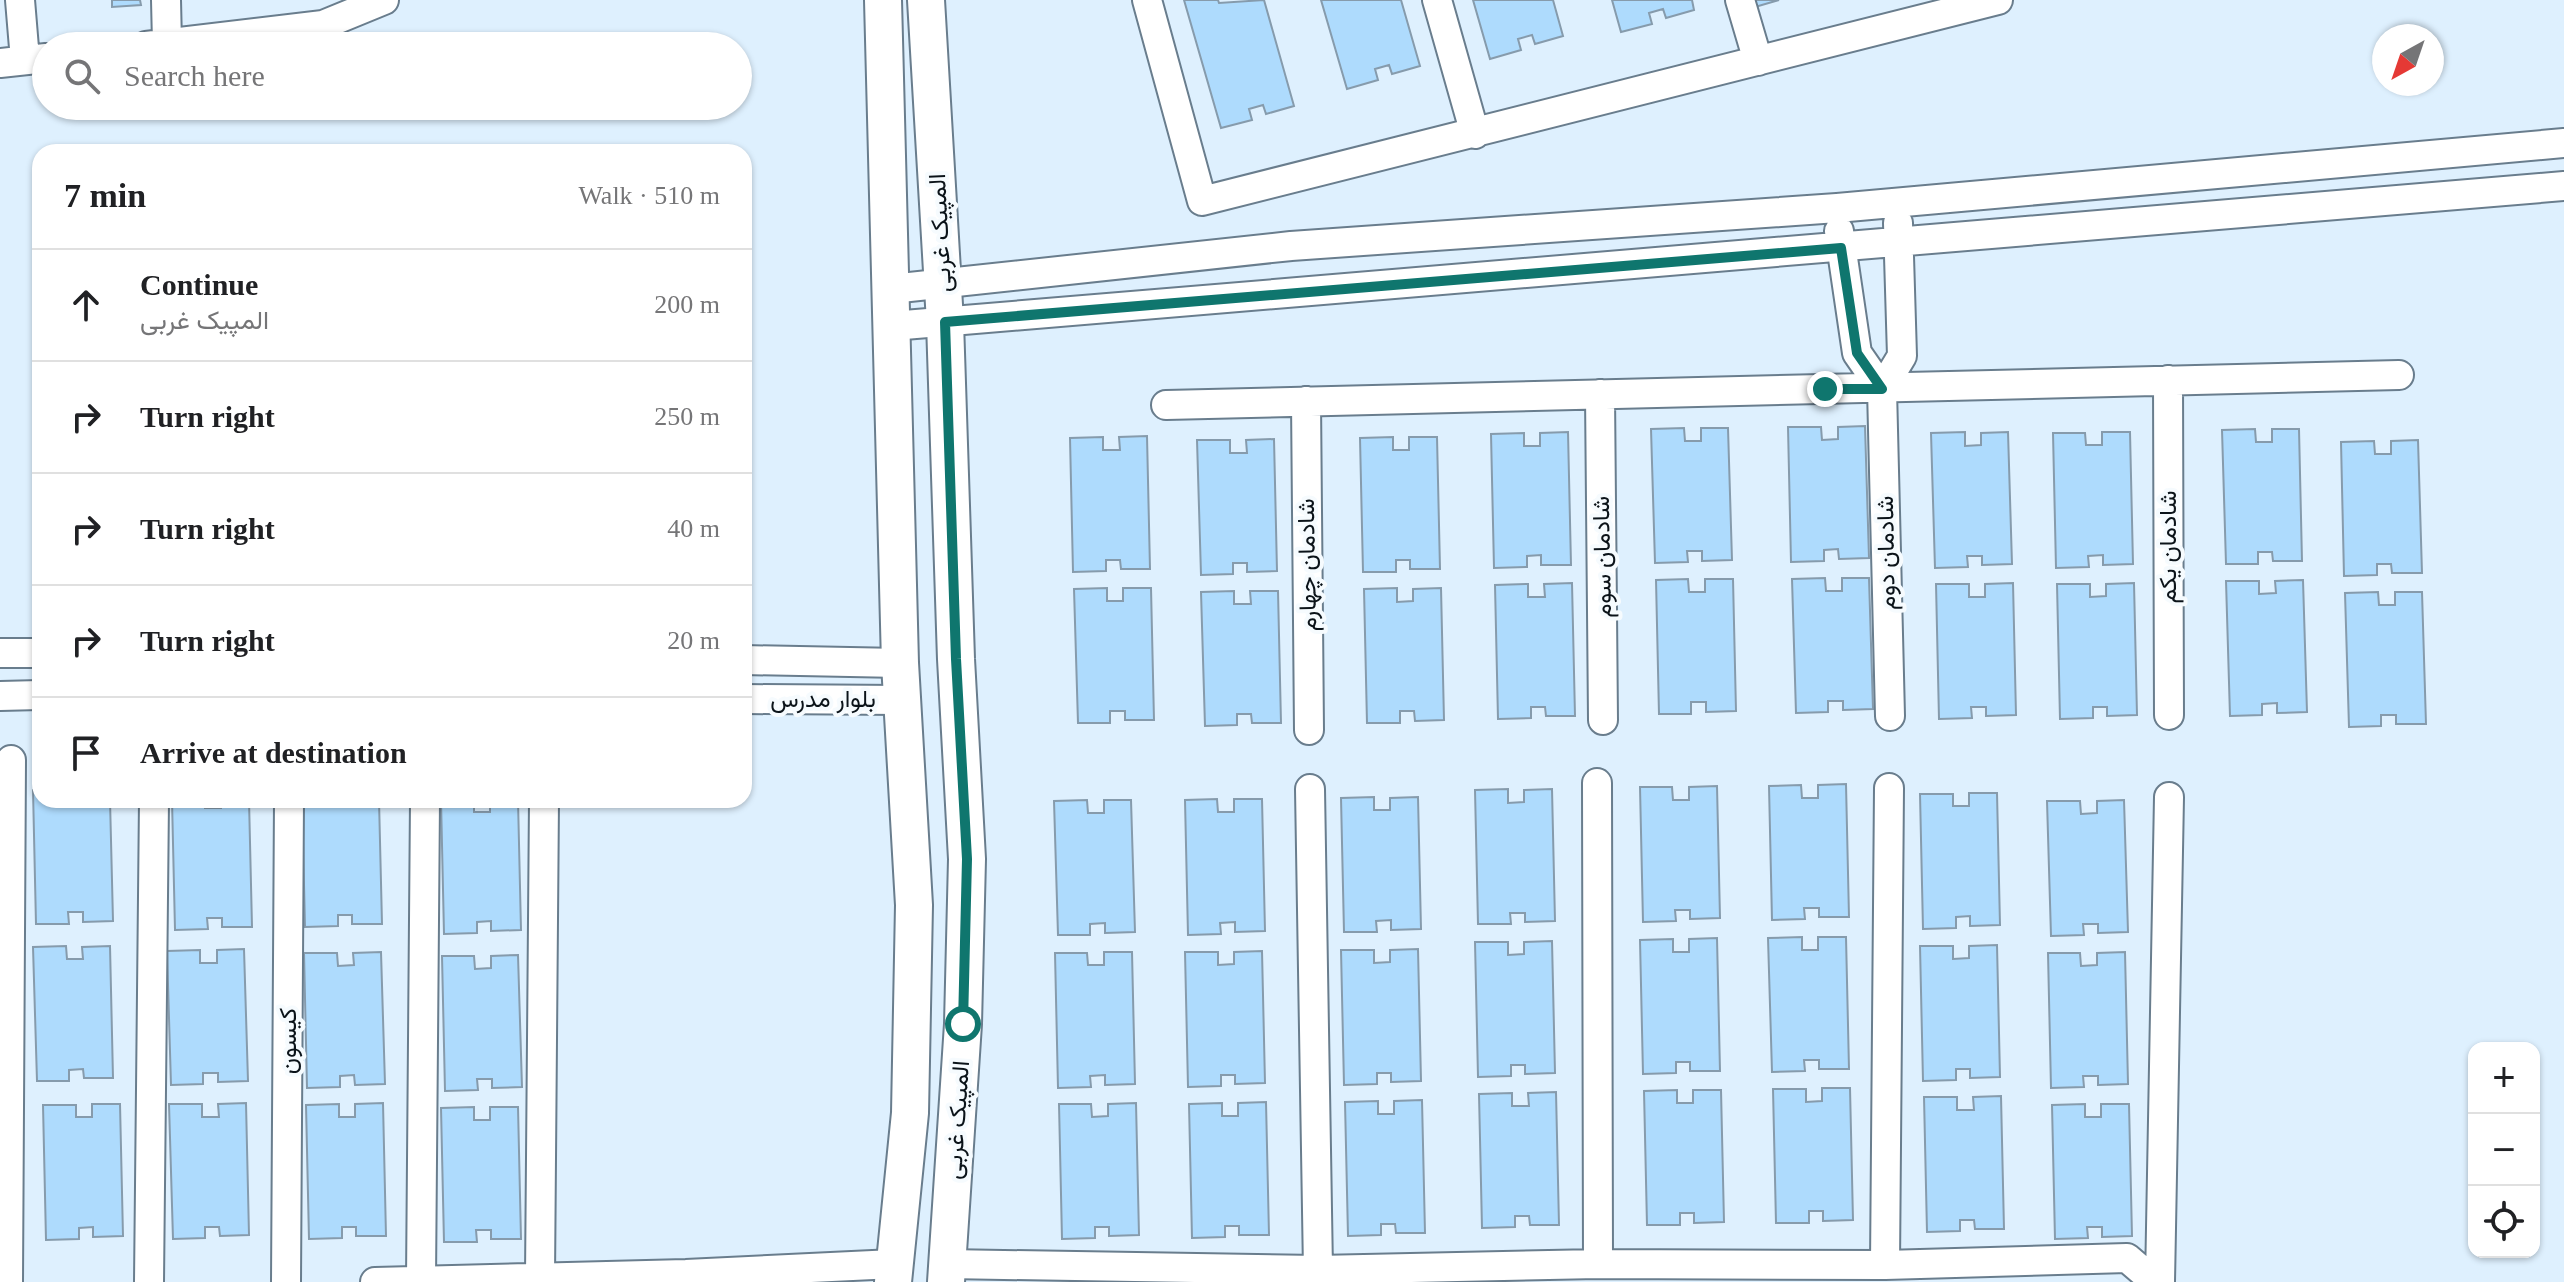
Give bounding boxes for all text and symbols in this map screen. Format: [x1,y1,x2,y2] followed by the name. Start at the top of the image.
[2372,24,2444,96] north arrow
[32,32,752,120] search box
[60,54,104,98] icon: search
[124,59,265,92] text: Search here
[924,173,959,293] street label: المپیک غربی
[64,177,146,214] text: 7 min
[578,181,720,210] text: Walk · 510 m
[140,268,258,301] text: Continue
[64,283,108,327] icon: ahead
[654,290,720,319] text: 200 m
[140,306,269,335] text: المپیک غربی
[1807,371,1843,407] route end
[64,395,108,439] icon: right
[140,400,275,433] text: Turn right
[654,402,720,431] text: 250 m
[2155,491,2184,603] street label: شادمان یکم
[1588,496,1619,618] street label: شادمان سوم
[1872,496,1903,610] street label: شادمان دوم
[1293,498,1324,632] street label: شادمان چهارم
[64,507,108,551] icon: right
[140,512,275,545] text: Turn right
[667,514,720,543] text: 40 m
[64,619,108,663] icon: right
[140,624,275,657] text: Turn right
[667,626,720,655] text: 20 m
[770,686,876,714] street label: بلوار مدرس
[64,731,108,775] icon: arrive
[140,736,407,769] text: Arrive at destination
[945,1006,981,1042] route start
[275,1008,303,1074] street label: کیسون
[2468,1042,2540,1258] map controls
[2468,1042,2540,1114] button: +
[940,1060,977,1181] street label: المپیک غربی
[2468,1114,2540,1186] button: −
[2468,1186,2540,1258] button: locate

